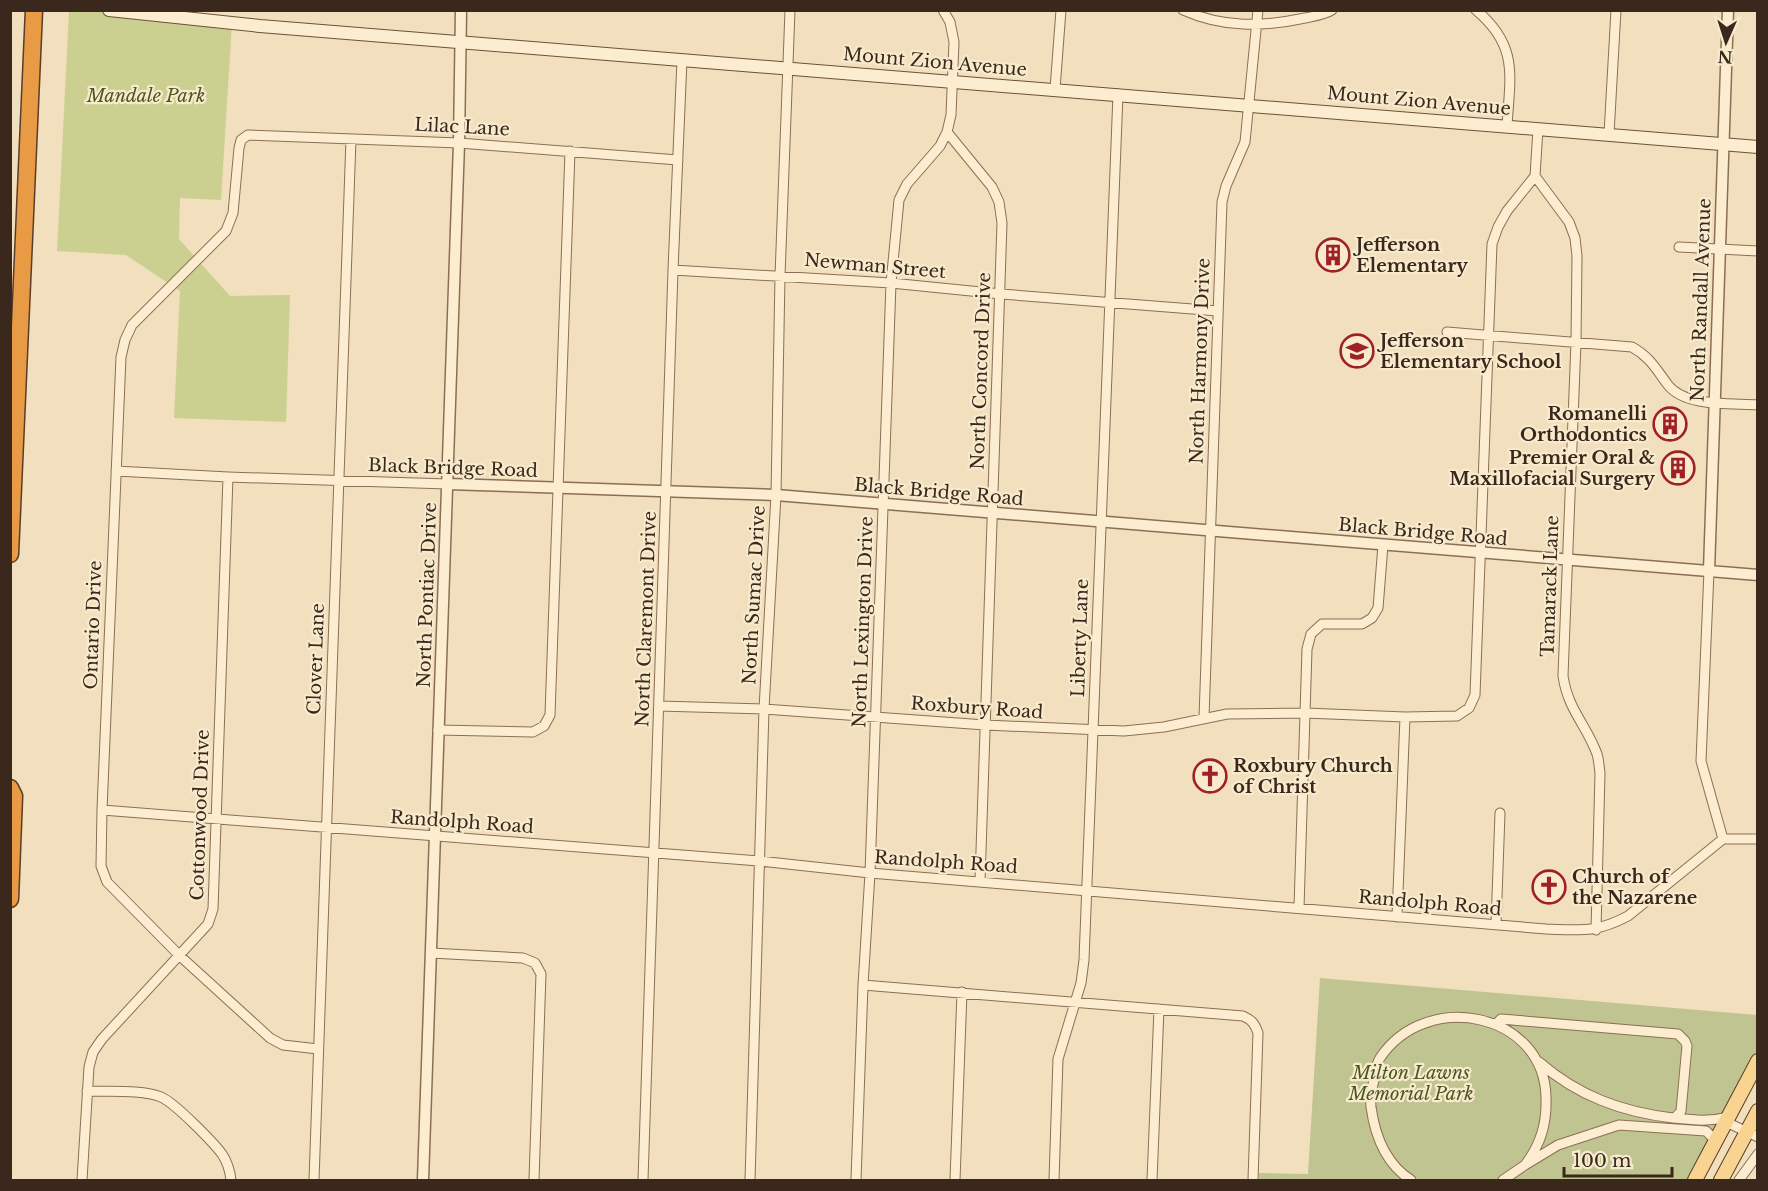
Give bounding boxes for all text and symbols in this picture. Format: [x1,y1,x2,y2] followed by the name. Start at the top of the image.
[1696,12,1756,72] north arrow
[842,43,1028,81] street label: Mount Zion Avenue
[1717,47,1733,67] text: N
[1326,82,1512,120] street label: Mount Zion Avenue
[86,85,205,107] park label: Mandale Park
[414,114,510,140] street label: Lilac Lane
[1686,198,1716,402] street label: North Randall Avenue
[1352,234,1468,277] place label: Jefferson Elementary
[1315,237,1351,273] building icon: Jefferson Elementary
[803,249,947,283] street label: Newman Street
[1185,258,1215,464] street label: North Harmony Drive
[967,272,995,470] street label: North Concord Drive
[1376,330,1562,373] place label: Jefferson Elementary School
[1339,333,1375,369] school or university icon: Jefferson Elementary School
[1520,403,1647,446] place label: Romanelli Orthodontics
[1652,406,1688,442] building icon: Romanelli Orthodontics
[1449,447,1655,490] place label: Premier Oral & Maxillofacial Surgery
[1660,450,1696,486] building icon: Premier Oral & Maxillofacial Surgery
[368,454,538,482] street label: Black Bridge Road
[853,474,1025,510] street label: Black Bridge Road
[413,502,441,688] street label: North Pontiac Drive
[738,505,770,685] street label: North Sumac Drive
[631,511,661,727] street label: North Claremont Drive
[1337,514,1509,550] street label: Black Bridge Road
[1537,515,1563,657] street label: Tamarack Lane
[848,516,878,728] street label: North Lexington Drive
[80,560,106,690] street label: Ontario Drive
[1067,578,1093,698] street label: Liberty Lane
[303,603,329,715] street label: Clover Lane
[910,692,1044,724] street label: Roxbury Road
[186,729,214,901] street label: Cottonwood Drive
[1233,755,1393,798] place label: Roxbury Church of Christ
[1192,758,1228,794] church icon: Roxbury Church of Christ
[389,806,535,838] street label: Randolph Road
[873,846,1019,878] street label: Randolph Road
[1572,866,1697,909] place label: Church of the Nazarene
[1531,869,1567,905] church icon: Church of the Nazarene
[1357,886,1503,920] street label: Randolph Road
[1348,1062,1473,1105] park label: Milton Lawns Memorial Park
[1564,1140,1672,1178] scale bar
[1573,1150,1631,1172] text: 100 m

